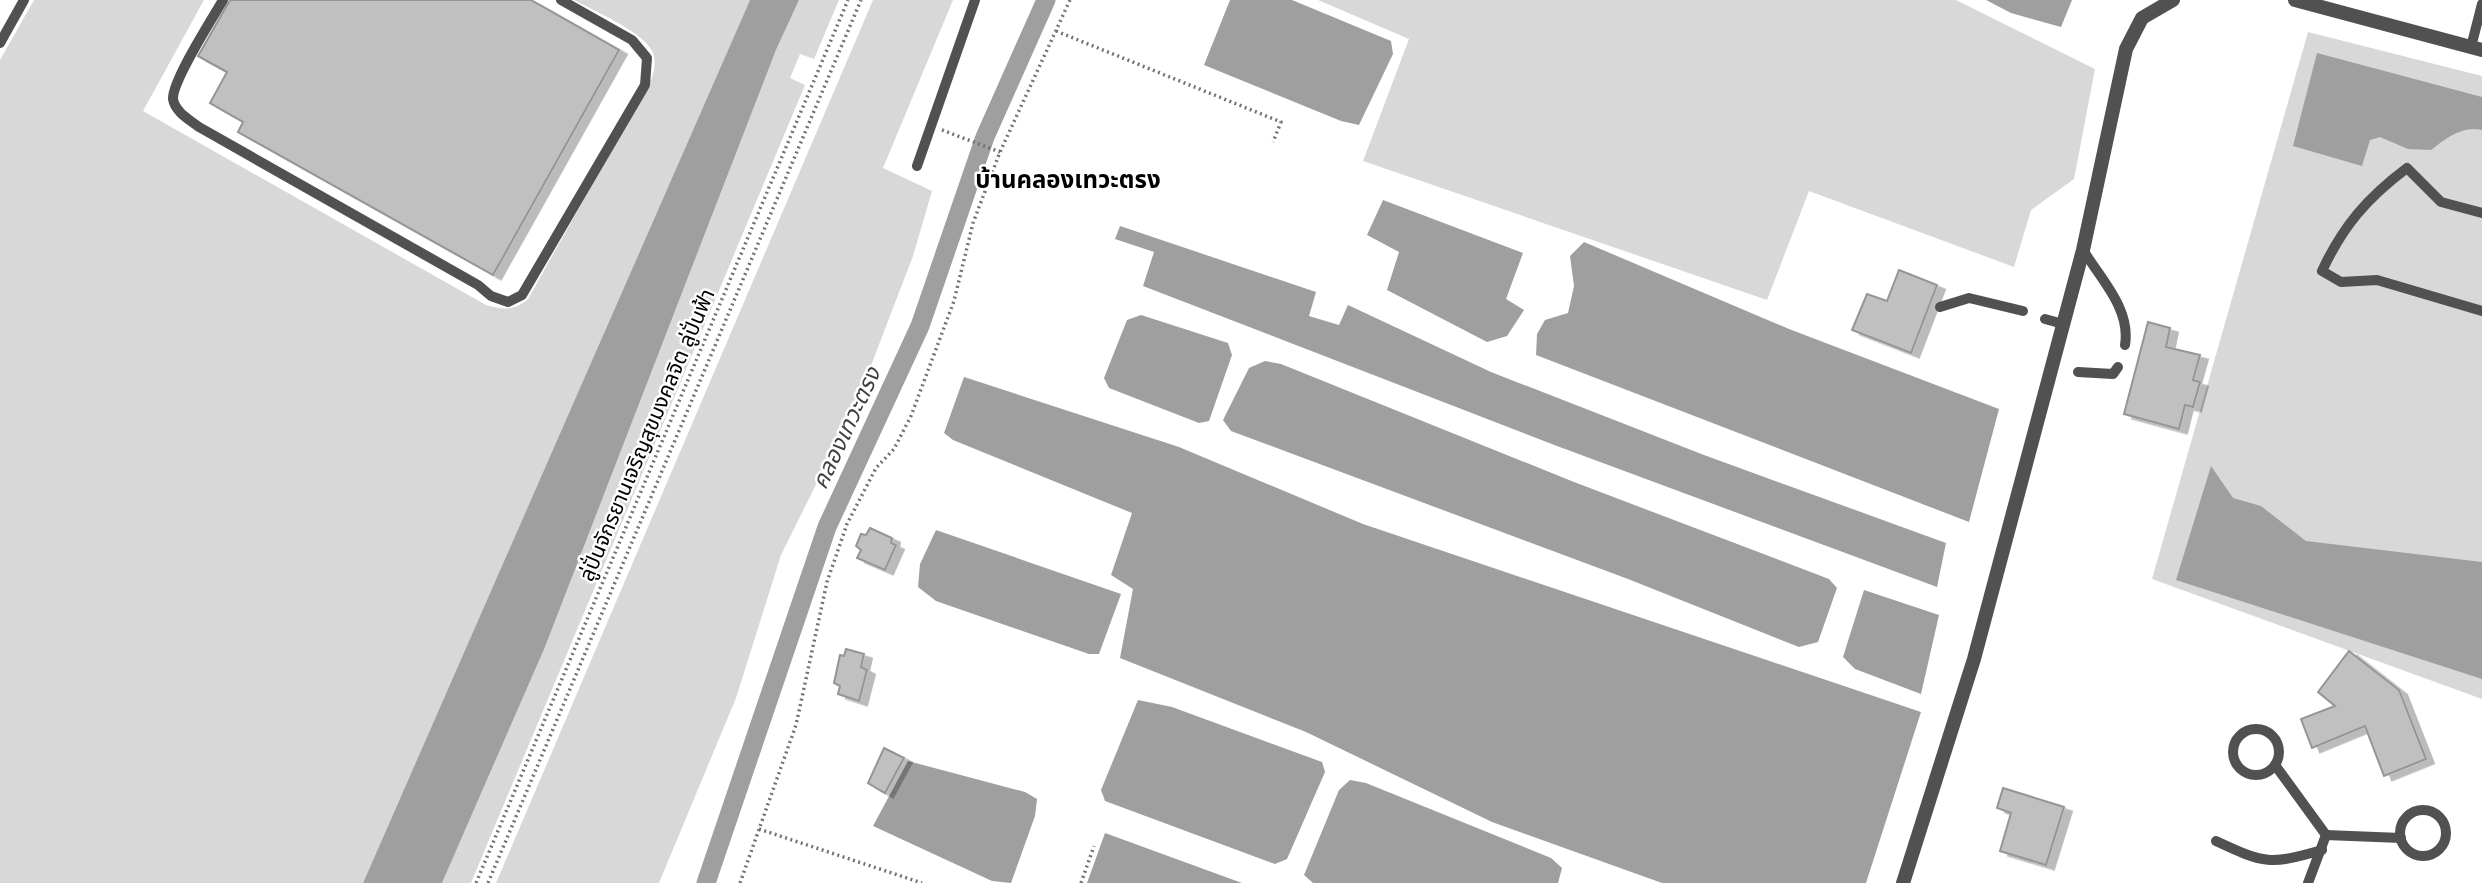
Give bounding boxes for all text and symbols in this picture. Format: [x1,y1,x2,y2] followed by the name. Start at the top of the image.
[975,166,1161,193] district label: บ้านคลองเทวะตรง
[572,285,720,585] street label: ลู่ปั่นจักรยานเจริญสุขมงคลจิต ลู่ปั่นฟ้า
[807,362,886,493] water label: คลองเทวะตรง

